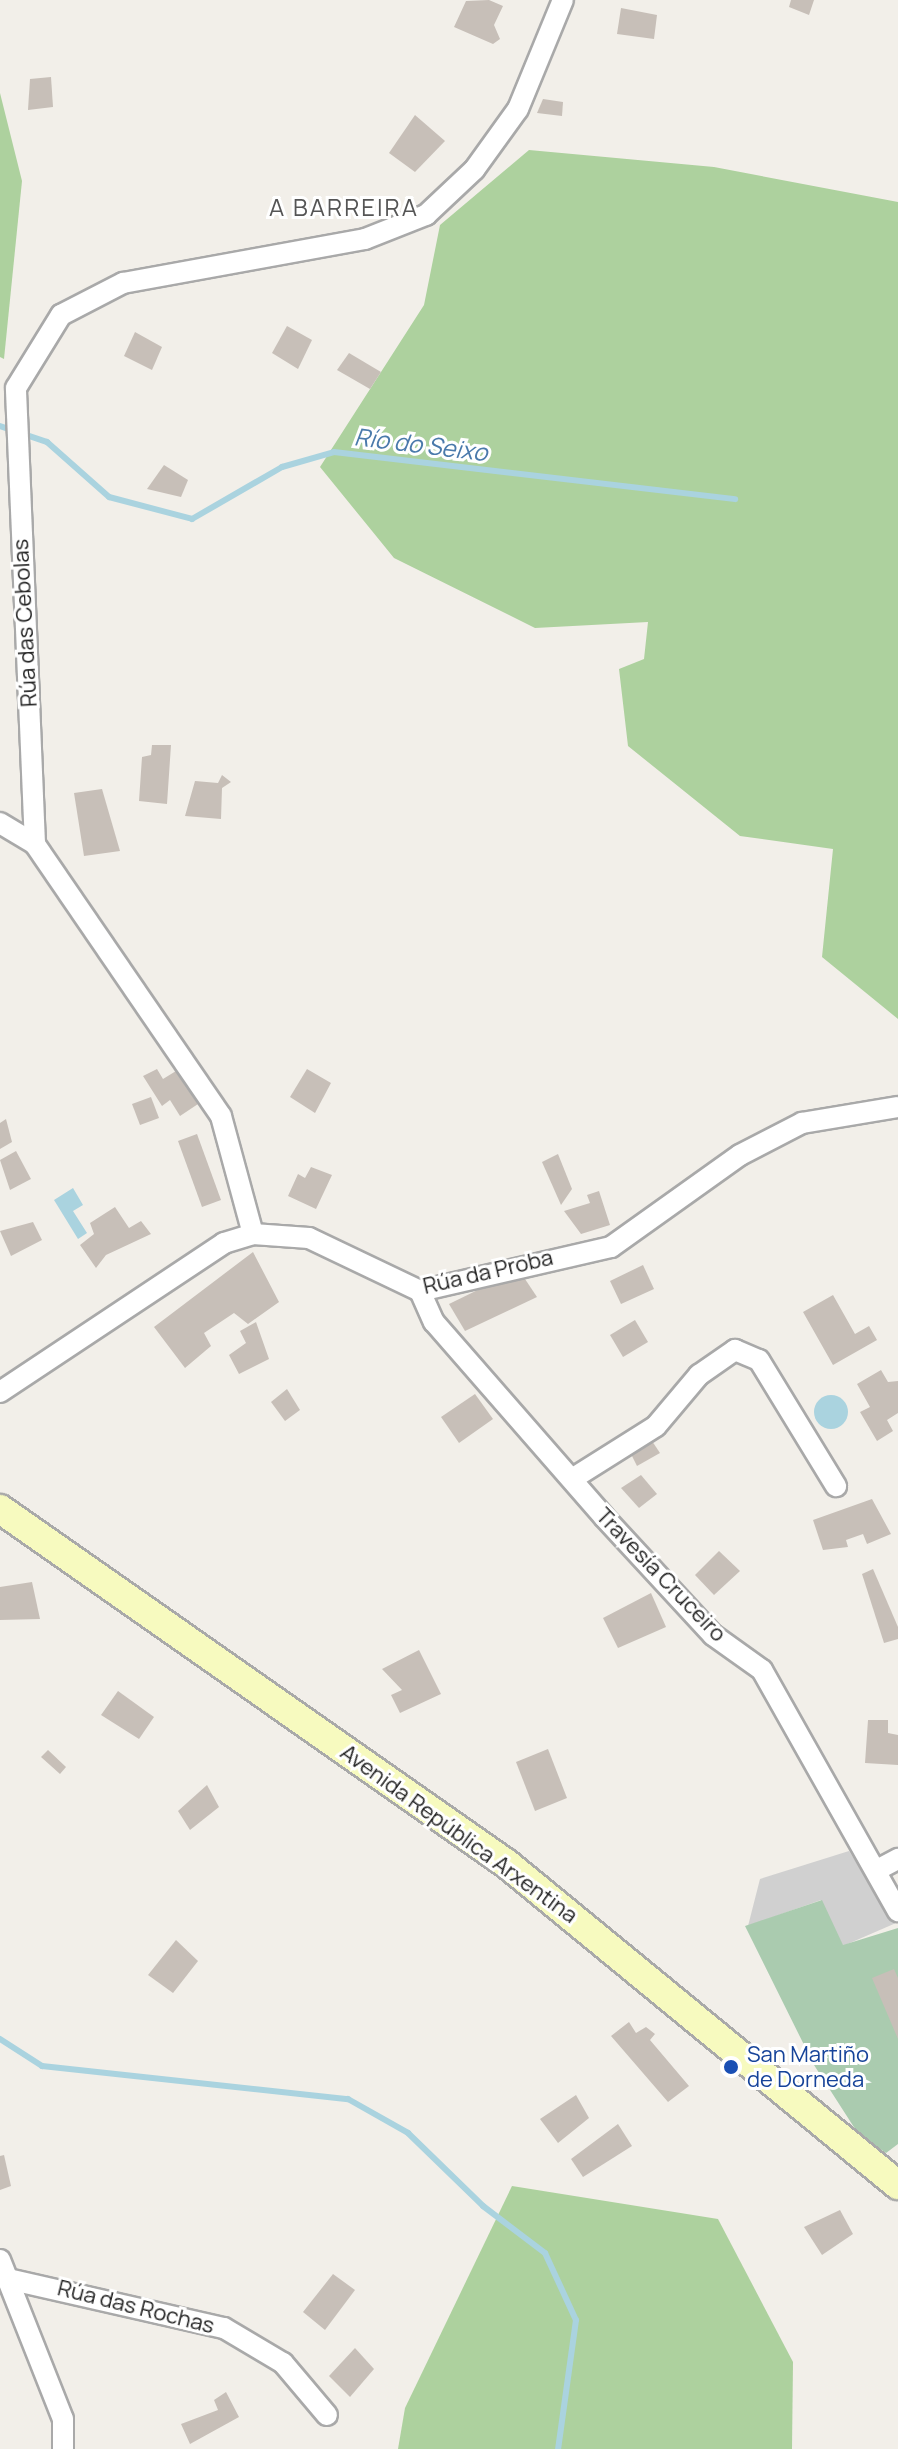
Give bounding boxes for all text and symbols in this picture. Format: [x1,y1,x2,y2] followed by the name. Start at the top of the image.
[269,193,419,221] district label: A BARREIRA
[353,422,489,466] water label: Río do Seixo
[7,538,43,708] street label: Rúa das Cebolas
[420,1244,556,1300] street label: Rúa da Proba
[591,1503,731,1647] street label: Travesía Cruceiro
[335,1739,583,1929] street label: Avenida República Arxentina
[747,2041,869,2092] place label: San Martiño de Dorneda
[722,2058,740,2076] marker: San Martiño de Dorneda
[55,2275,217,2339] street label: Rúa das Rochas

